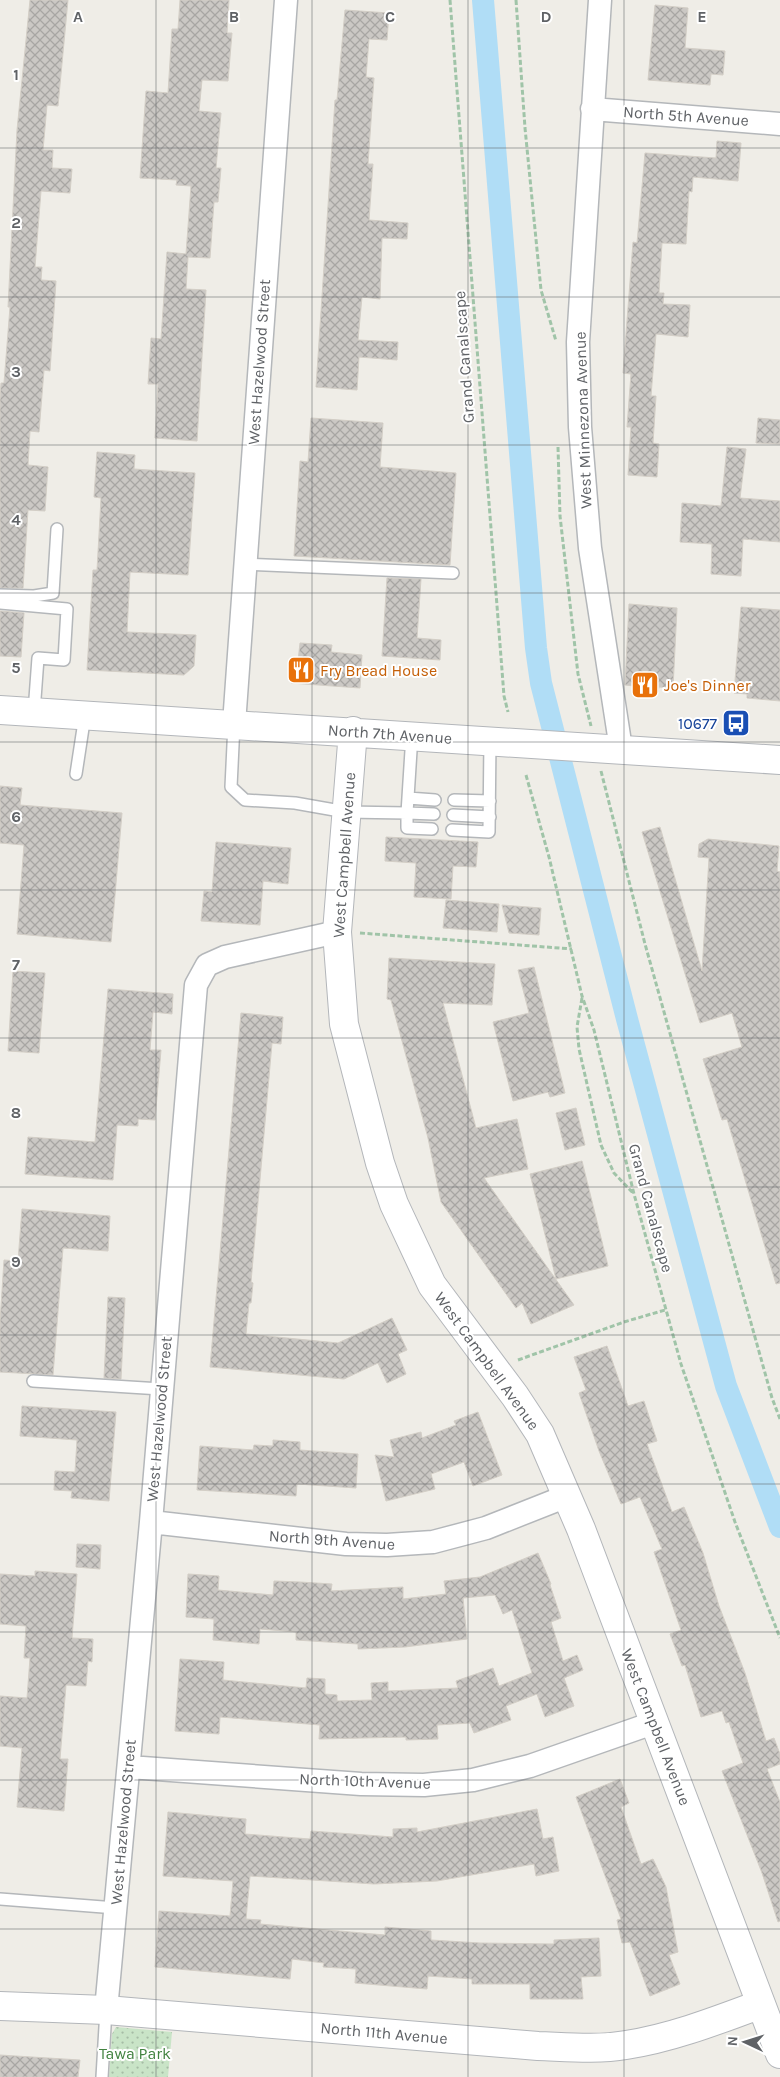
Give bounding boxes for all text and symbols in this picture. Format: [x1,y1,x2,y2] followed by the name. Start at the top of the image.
[73,7,83,26] text: A
[229,7,239,26] text: B
[385,7,395,26] text: C
[541,7,552,26] text: D
[697,7,707,26] text: E
[13,65,19,84] text: 1
[622,102,750,130] street label: North 5th Avenue
[11,213,21,232] text: 2
[244,278,274,446] street label: West Hazelwood Street
[450,290,478,424] street label: Grand Canalscape
[570,331,596,509] street label: West Minnezona Avenue
[11,362,21,381] text: 3
[11,510,21,529] text: 4
[286,655,316,685] restaurant icon: Fry Bread House
[11,658,21,677] text: 5
[320,661,437,680] place label: Fry Bread House
[630,670,660,700] restaurant icon: Joe's Dinner
[664,676,751,695] place label: Joe's Dinner
[721,708,751,738] bus stop icon: 10677
[678,714,717,733] place label: 10677
[327,720,453,748] street label: North 7th Avenue
[329,771,359,939] street label: West Campbell Avenue
[11,807,21,826] text: 6
[12,955,20,974] text: 7
[11,1103,21,1122] text: 8
[625,1142,677,1274] street label: Grand Canalscape
[11,1252,21,1271] text: 9
[430,1288,544,1434] street label: West Campbell Avenue
[142,1335,176,1503] street label: West Hazelwood Street
[268,1526,396,1554] street label: North 9th Avenue
[617,1646,695,1808] street label: West Campbell Avenue
[106,1738,140,1906] street label: West Hazelwood Street
[299,1769,431,1793] street label: North 10th Avenue
[720,2017,770,2067] north arrow
[320,2018,448,2048] street label: North 11th Avenue
[724,2036,741,2047] text: N
[99,2044,171,2063] park label: Tawa Park

